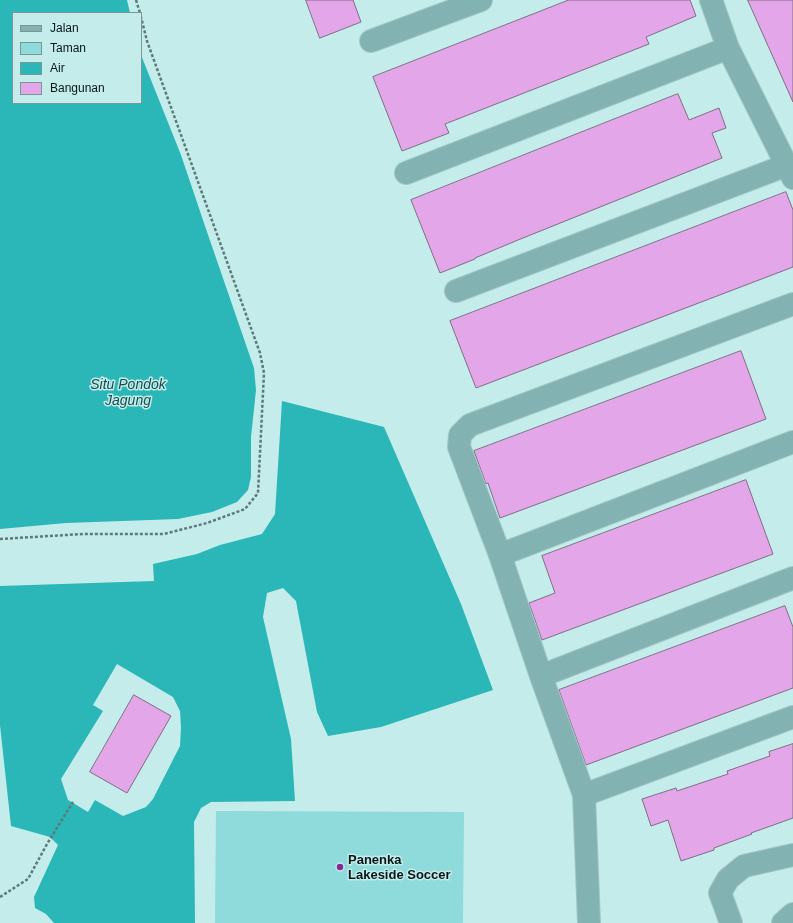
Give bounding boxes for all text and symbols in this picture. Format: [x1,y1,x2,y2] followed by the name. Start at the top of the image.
[12,12,142,104] legend
[50,21,79,35] text: Jalan
[50,41,86,55] text: Taman
[50,61,65,75] text: Air
[50,81,105,95] text: Bangunan
[90,377,166,410] water label: Situ Pondok Jagung
[348,852,451,883] place label: Panenka Lakeside Soccer
[335,862,345,872] marker: Panenka Lakeside Soccer

